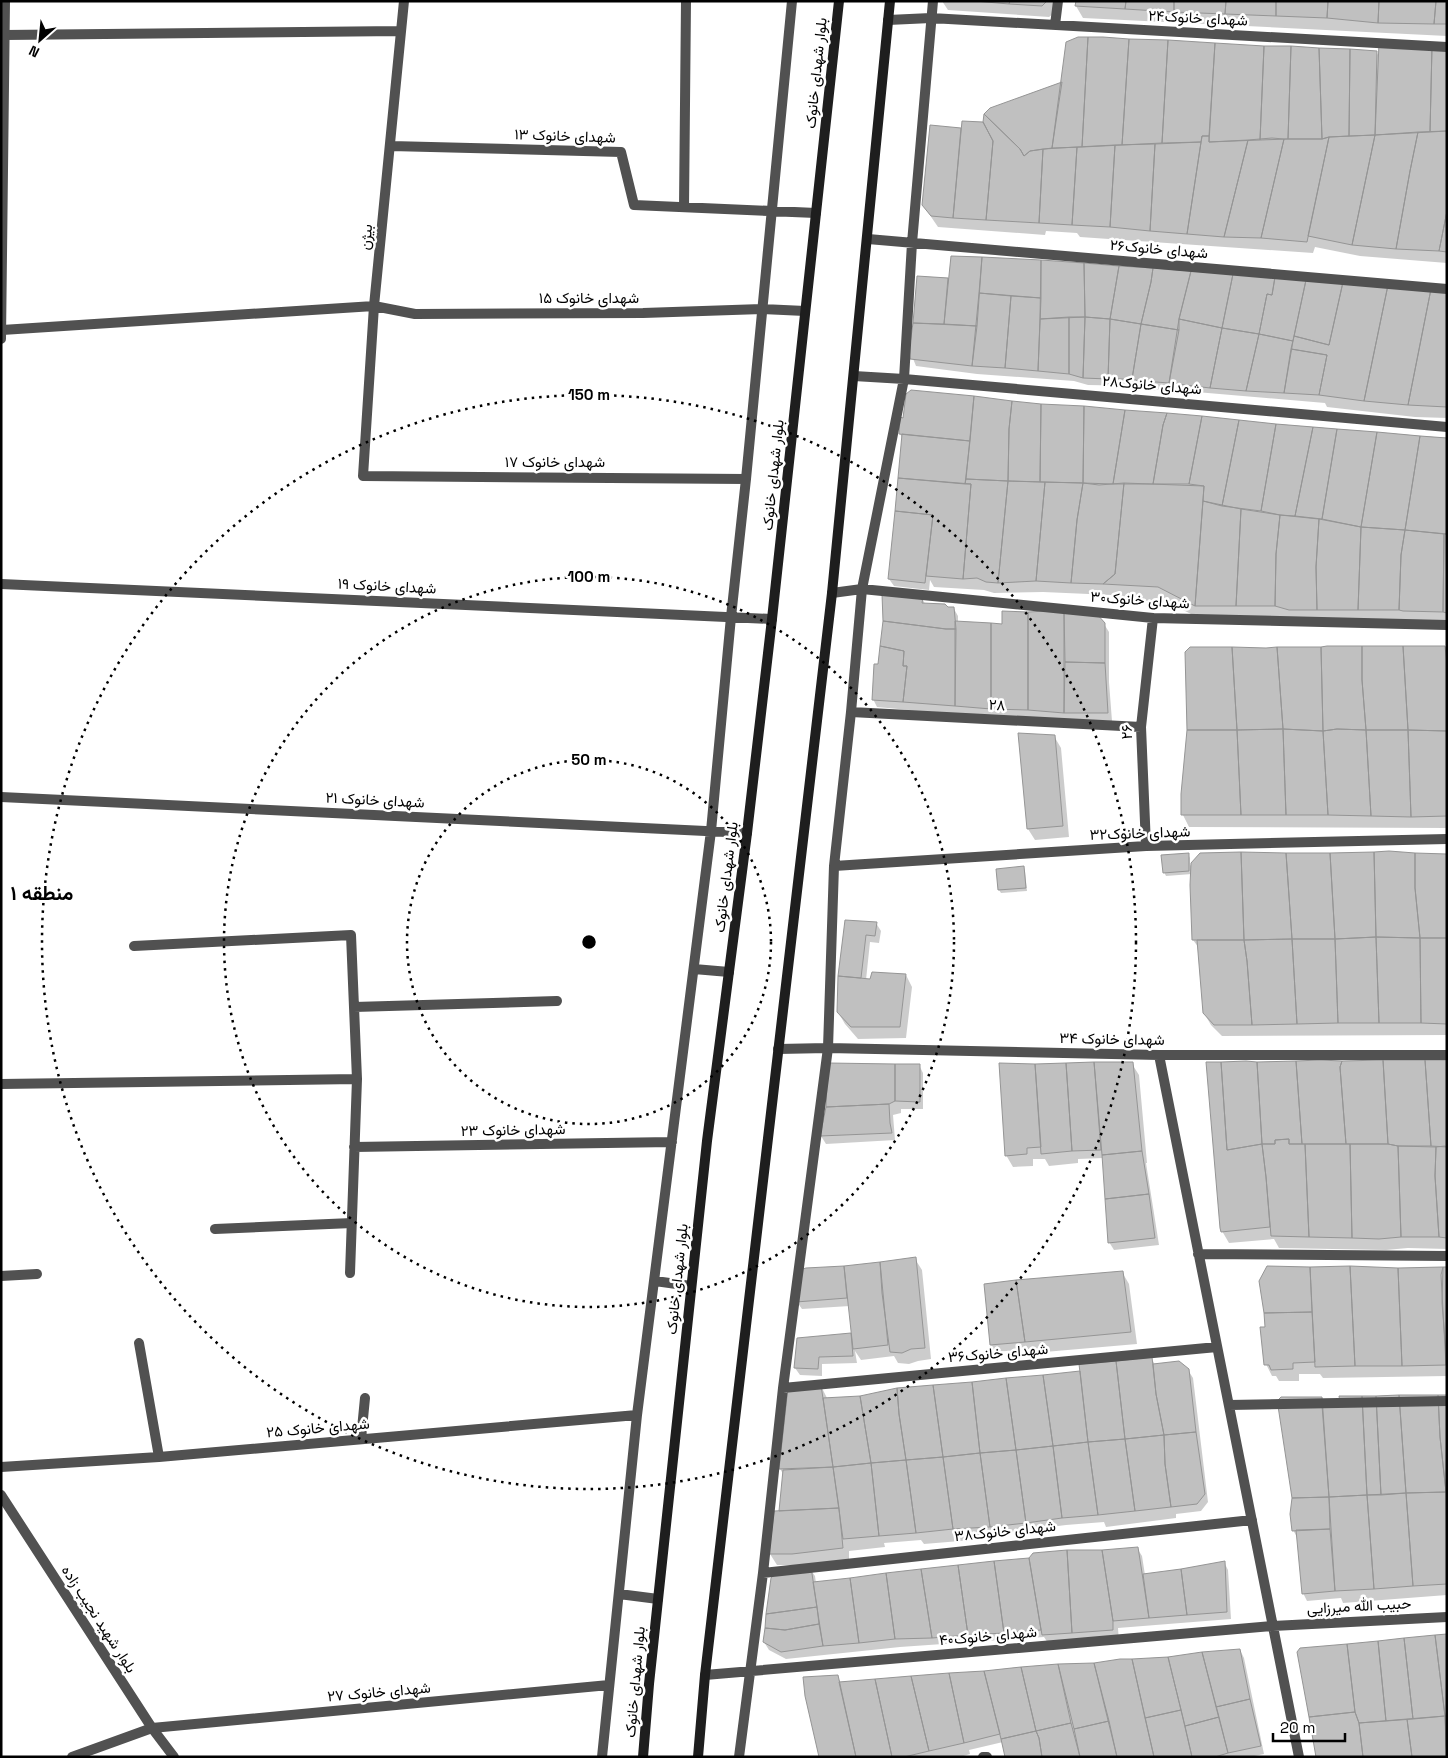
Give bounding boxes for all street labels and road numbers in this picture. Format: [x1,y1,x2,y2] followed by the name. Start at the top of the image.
[1148,5,1248,31] street label: شهدای خانوک۲۴
[800,16,832,130] street label: بلوار شهدای خانوک
[514,124,616,148] street label: شهدای خانوک ۱۳
[355,223,376,251] street label: بیژن
[1109,235,1209,263] street label: شهدای خانوک۲۶
[539,288,639,308] street label: شهدای خانوک ۱۵
[1101,371,1203,399] street label: شهدای خانوک۲۸
[757,418,789,532] street label: بلوار شهدای خانوک
[505,452,605,472] street label: شهدای خانوک ۱۷
[337,573,437,599] street label: شهدای خانوک ۱۹
[1090,587,1190,613] street label: شهدای خانوک۳۰
[988,695,1006,714] street label: ۲۸
[1117,724,1136,740] street label: ۲۶
[325,787,425,813] street label: شهدای خانوک ۲۱
[709,820,743,934] street label: بلوار شهدای خانوک
[1089,821,1191,845] street label: شهدای خانوک۳۲
[1059,1028,1165,1050] street label: ۳۴ شهدای خانوک
[460,1119,566,1141] street label: شهدای خانوک ۲۳
[661,1222,693,1336] street label: بلوار شهدای خانوک
[947,1339,1049,1367] street label: شهدای خانوک۳۶
[265,1413,371,1442] street label: شهدای خانوک ۲۵
[953,1516,1057,1546] street label: شهدای خانوک۳۸
[58,1561,141,1676] street label: بلوار شهید نجیب زاده
[1306,1593,1412,1619] street label: حبیب الله میرزایی
[938,1622,1038,1650] street label: شهدای خانوک۴۰
[620,1626,650,1738] street label: بلوار شهدای خانوک
[326,1678,432,1706] street label: شهدای خانوک ۲۷

